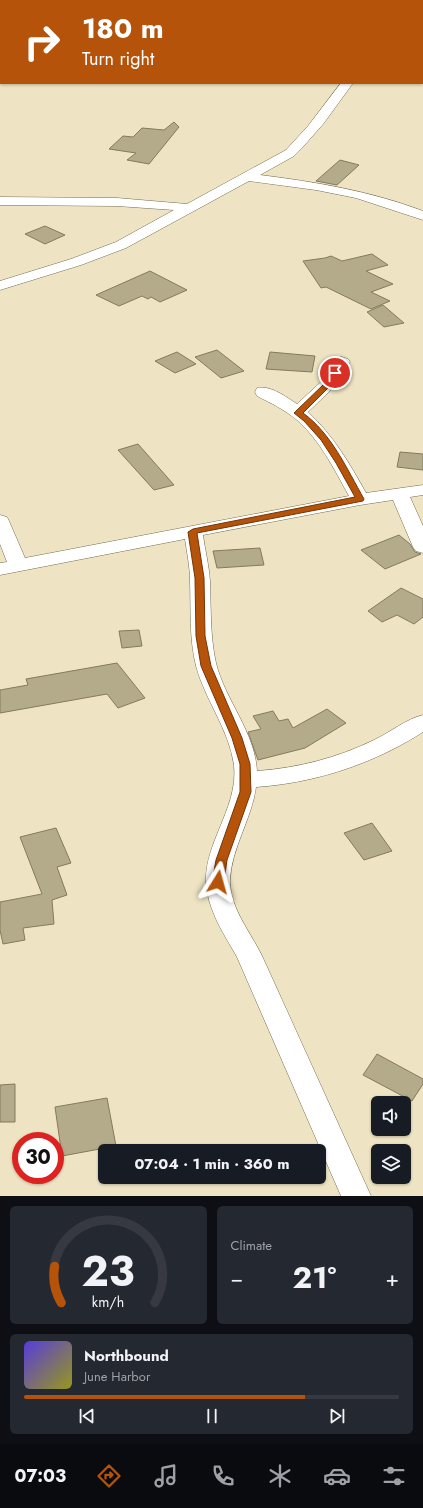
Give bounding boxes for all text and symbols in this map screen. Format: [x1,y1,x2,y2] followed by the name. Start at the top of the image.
[82,8,164,49] text: 180 m
[16,16,68,68] icon: right
[82,46,154,72] text: Turn right
[318,356,352,390] pin
[324,362,346,384] icon: arrive
[197,861,239,903] position arrow
[371,1096,411,1184] map controls
[371,1096,411,1136] button: sound
[12,1132,64,1184] speed limit sign: 30
[371,1144,411,1184] button: layers
[134,1153,290,1175] text: 07:04 · 1 min · 360 m
[231,1236,272,1255] text: Climate
[82,1241,135,1302] text: 23
[293,1256,336,1299] text: 21°
[231,1262,243,1294] text: −
[385,1262,399,1294] text: +
[92,1292,124,1312] text: km/h
[84,1345,169,1367] text: Northbound
[84,1367,150,1386] text: June Harbor
[76,1405,98,1427] icon: previous
[201,1405,223,1427] icon: pause
[326,1405,348,1427] icon: next
[95,1462,123,1490] icon: directions
[152,1462,180,1490] icon: music
[209,1462,237,1490] icon: phone
[266,1462,294,1490] icon: climate
[323,1462,351,1490] icon: car
[380,1462,408,1490] icon: filters
[15,1463,66,1489] text: 07:03

